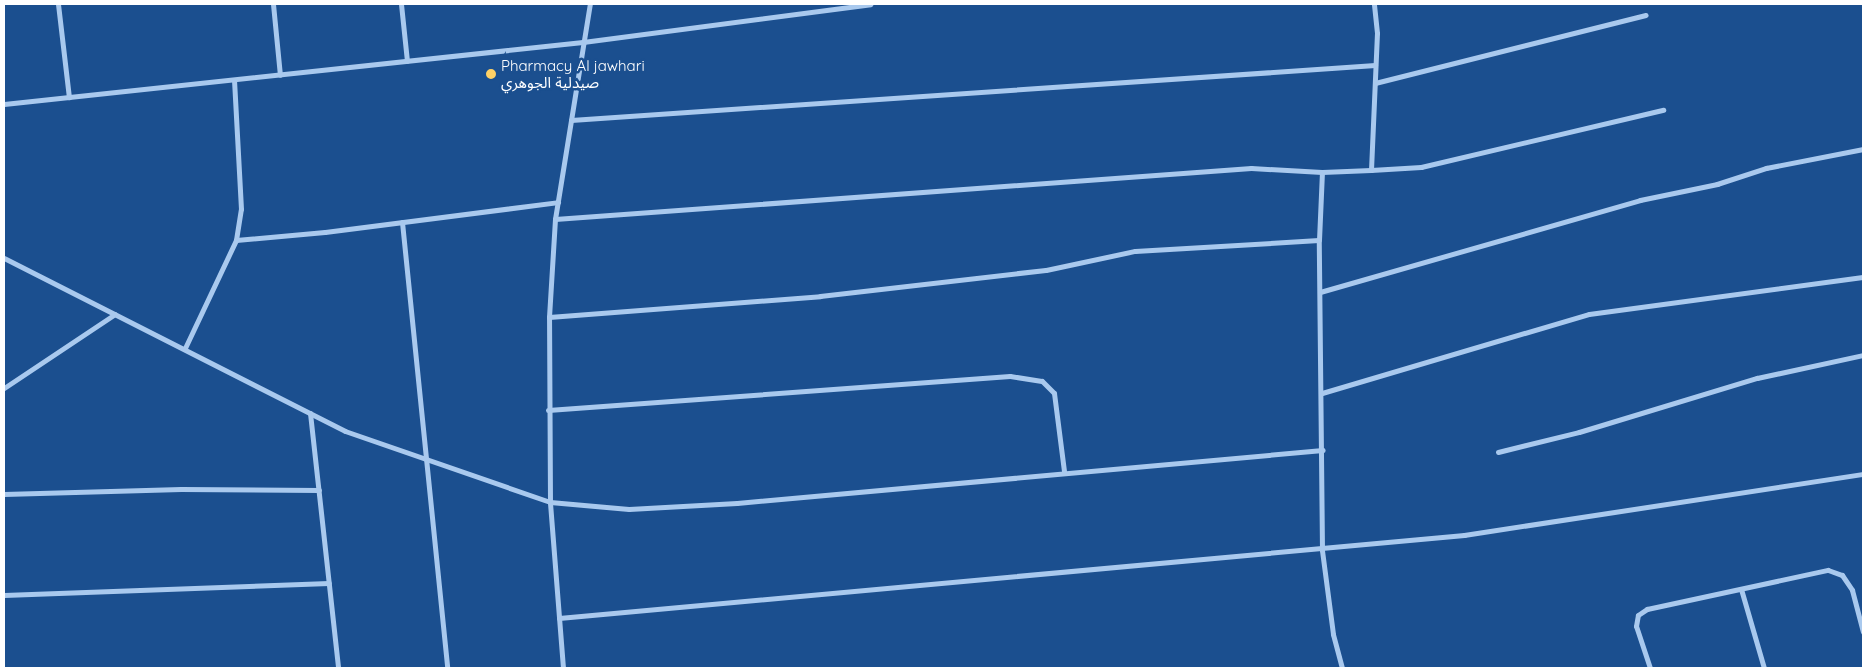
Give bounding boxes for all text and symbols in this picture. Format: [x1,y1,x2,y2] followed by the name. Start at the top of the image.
[501,56,645,91] place label: Pharmacy Al jawhari صيدلية الجوهري
[485,68,497,80] marker: Pharmacy Al jawhari صيدلية الجوهري

